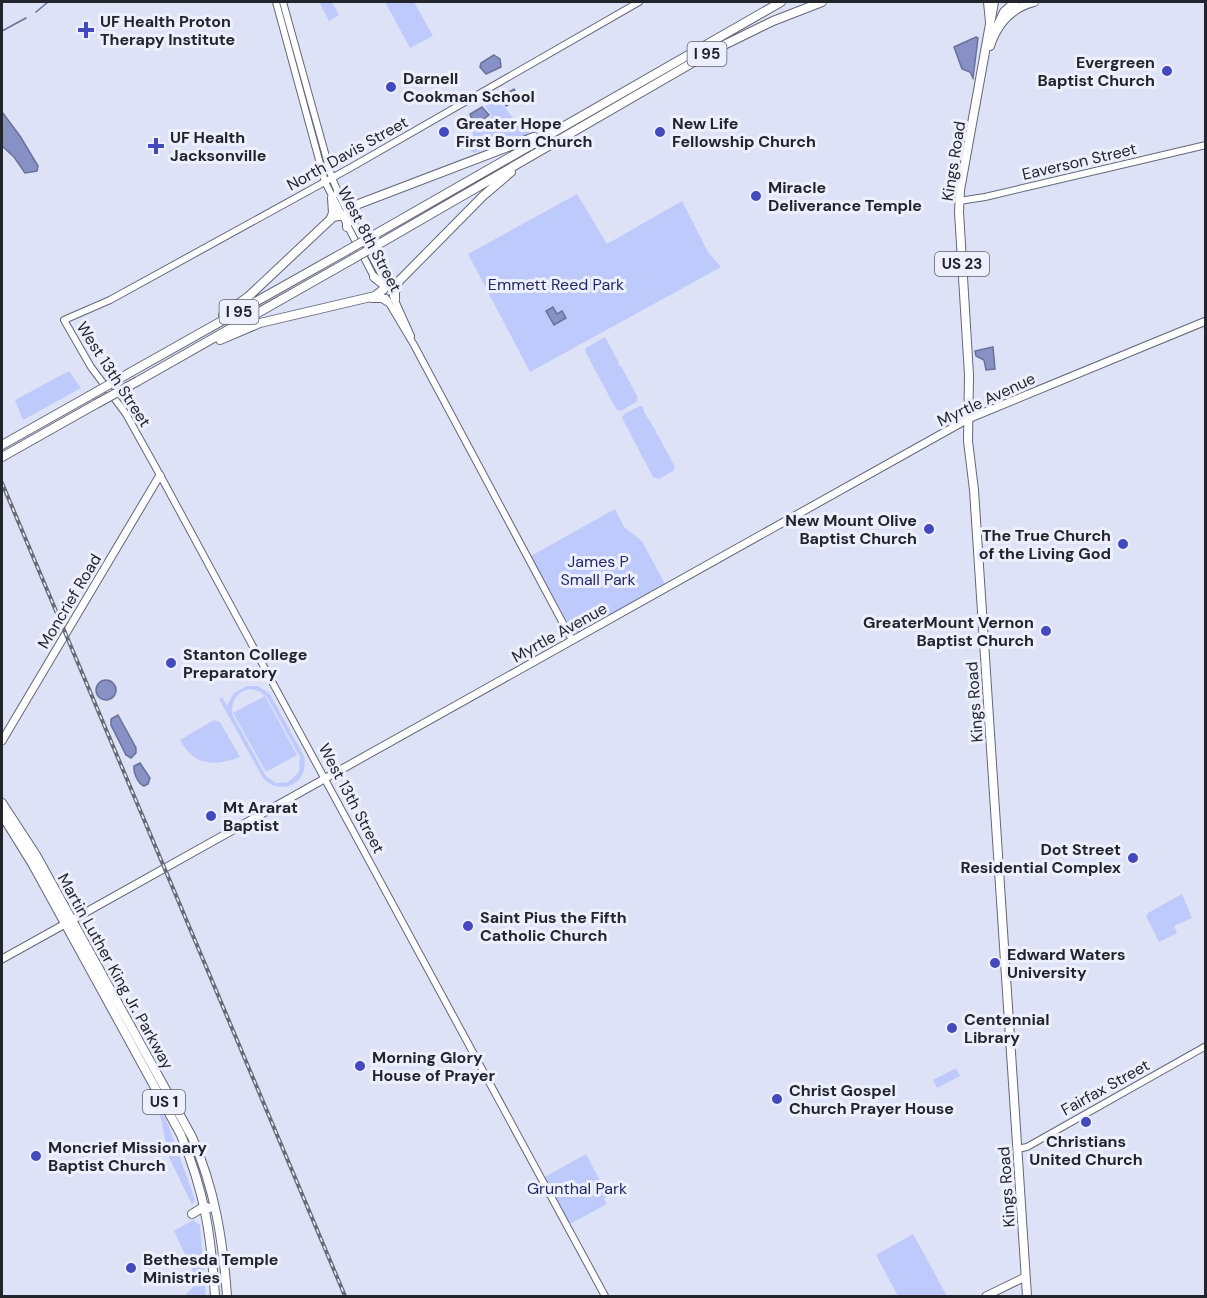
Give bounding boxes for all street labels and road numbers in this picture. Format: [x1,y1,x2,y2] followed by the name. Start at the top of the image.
[688,42,726,66] road number: I 95
[283,111,412,195] street label: North Davis Street
[937,120,970,203] street label: Kings Road
[1020,138,1138,185] street label: Eaverson Street
[333,183,406,296] street label: West 8th Street
[935,252,989,276] road number: US 23
[220,300,258,324] road number: I 95
[72,318,155,431] street label: West 13th Street
[934,368,1039,431] street label: Myrtle Avenue
[33,550,106,653] street label: Moncrief Road
[508,598,611,667] street label: Myrtle Avenue
[961,661,988,743] street label: Kings Road
[314,740,389,857] street label: West 13th Street
[53,869,178,1073] street label: Martin Luther King Jr. Parkway
[1057,1055,1153,1120] street label: Fairfax Street
[143,1090,185,1114] road number: US 1
[993,1146,1020,1228] street label: Kings Road

